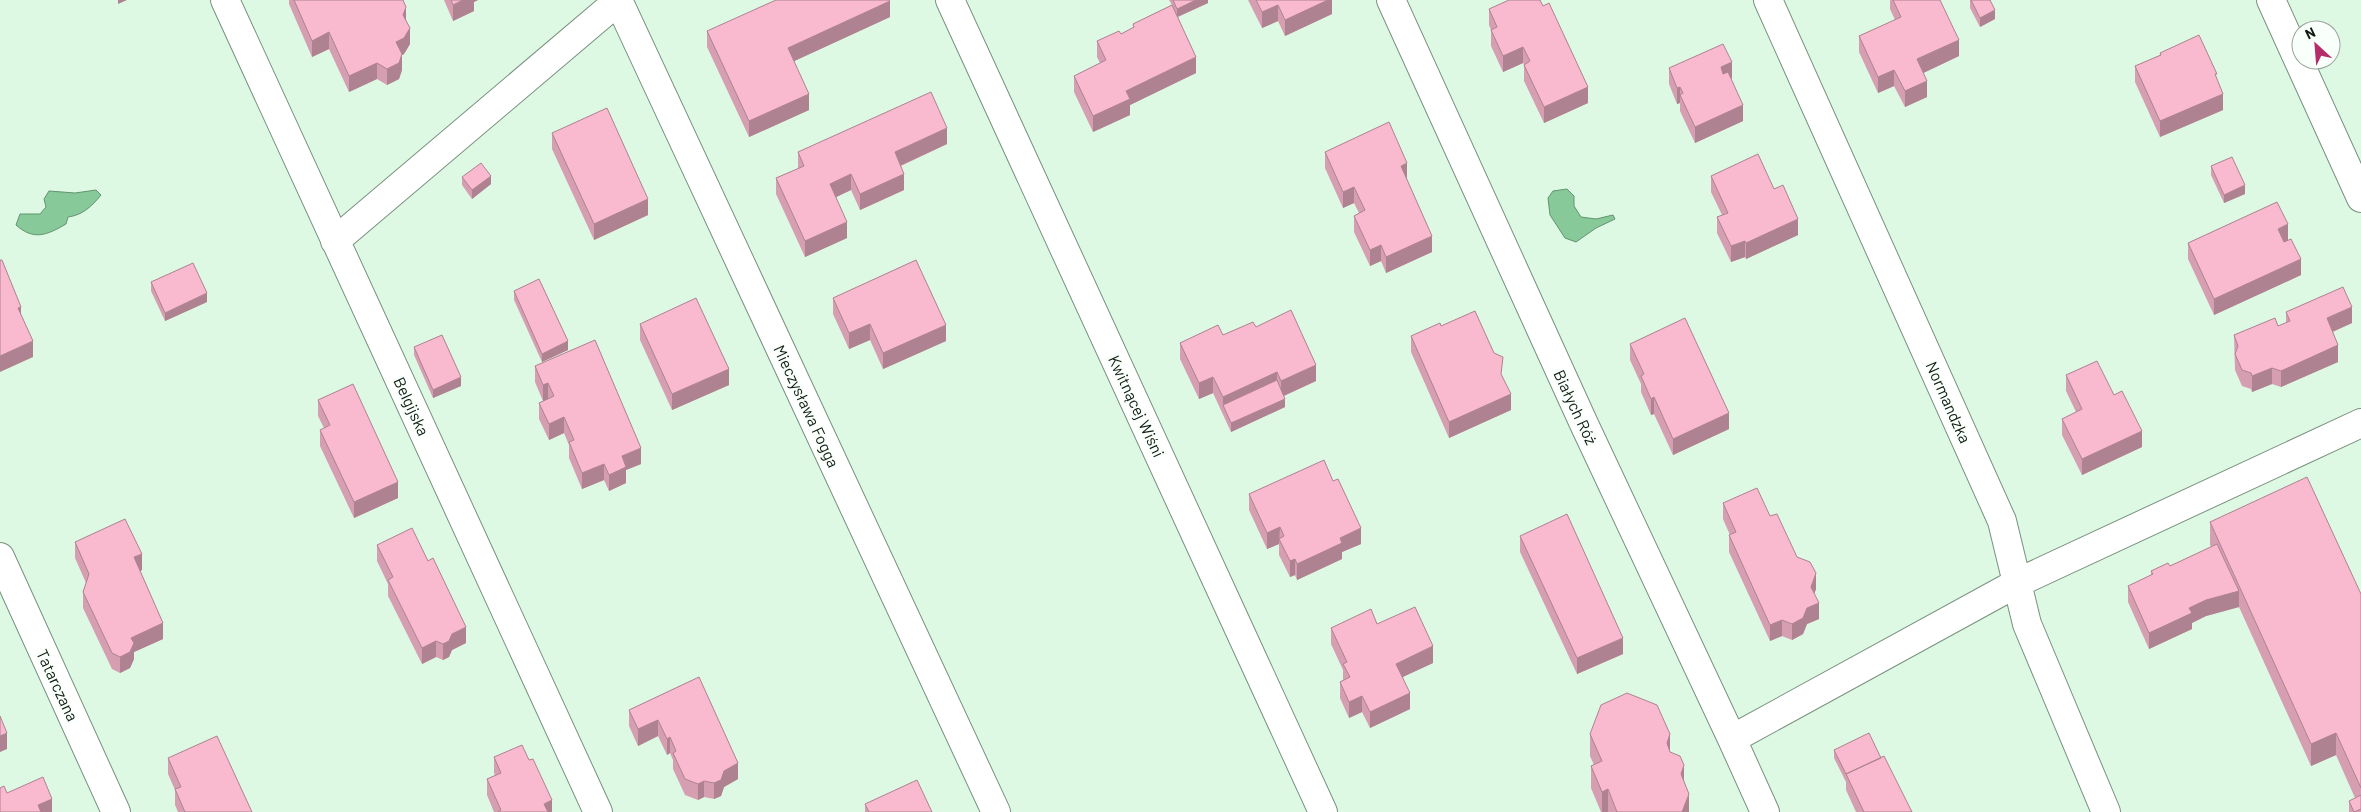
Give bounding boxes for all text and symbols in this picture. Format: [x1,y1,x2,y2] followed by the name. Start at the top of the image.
[2291,20,2341,70] north arrow
[2302,23,2318,43] text: N
[770,342,844,470] street label: Mieczysława Fogga
[1105,352,1169,460] street label: Kwitnącej Wiśni
[1923,358,1975,446] street label: Normandzka
[1550,367,1602,447] street label: Białych Róż
[390,374,434,438] street label: Belgijska
[33,646,83,724] street label: Tatarczana

